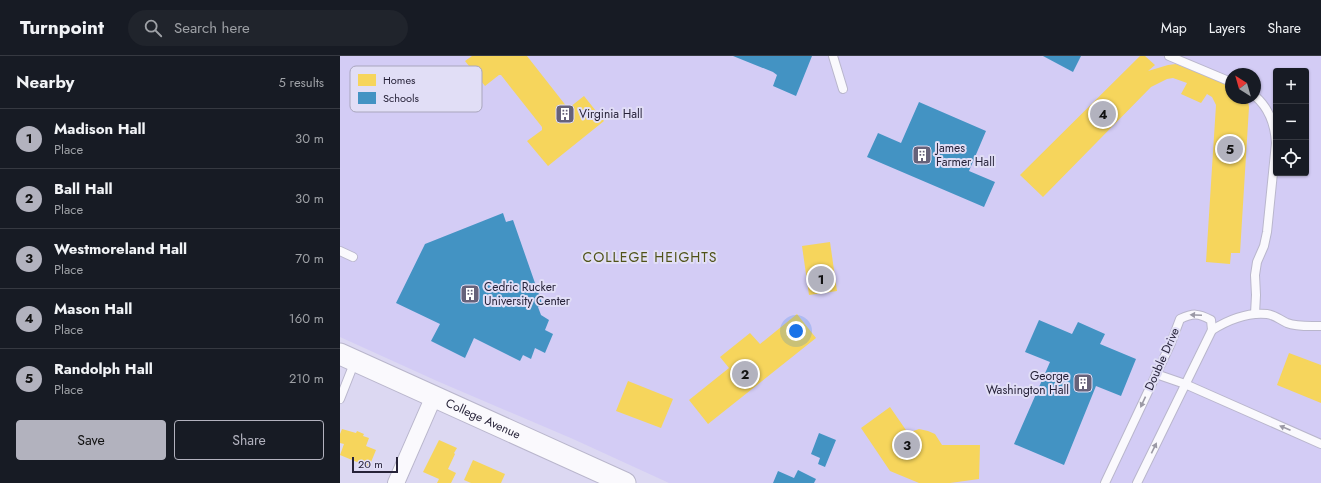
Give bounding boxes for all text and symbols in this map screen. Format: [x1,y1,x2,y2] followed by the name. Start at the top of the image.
[128,10,408,46] search box
[20,14,104,41] text: Turnpoint
[142,17,164,39] icon: search
[174,17,250,39] text: Search here
[1161,18,1187,38] text: Map
[1209,18,1245,38] text: Layers
[1267,18,1301,38] text: Share
[350,66,482,112] legend
[1225,68,1261,104] north arrow
[1273,68,1309,176] map controls
[1273,68,1309,104] button: +
[16,70,74,94] text: Nearby
[383,72,416,88] text: Homes
[278,73,324,92] text: 5 results
[383,90,420,106] text: Schools
[1090,99,1116,129] pin: 4
[554,103,576,125] building icon: Virginia Hall
[1273,104,1309,140] button: −
[579,105,643,123] place label: Virginia Hall
[54,118,146,140] text: Madison Hall
[26,129,32,148] text: 1
[295,129,324,148] text: 30 m
[1217,134,1243,164] pin: 5
[934,139,995,171] place label: James Farmer Hall
[54,140,83,159] text: Place
[1273,140,1309,176] button: locate
[911,144,933,166] building icon: James Farmer Hall
[54,178,113,200] text: Ball Hall
[25,189,33,208] text: 2
[295,189,324,208] text: 30 m
[54,200,83,219] text: Place
[54,238,187,260] text: Westmoreland Hall
[583,247,717,267] district label: COLLEGE HEIGHTS
[25,249,33,268] text: 3
[295,249,324,268] text: 70 m
[54,260,83,279] text: Place
[808,264,834,294] pin: 1
[484,278,571,310] place label: Cedric Rucker University Center
[459,283,481,305] building icon: Cedric Rucker University Center
[54,298,132,320] text: Mason Hall
[24,309,34,328] text: 4
[289,309,324,328] text: 160 m
[1190,312,1202,319] one-way arrow
[54,320,83,339] text: Place
[786,321,806,341] your location
[1140,325,1184,393] street label: Double Drive
[54,358,153,380] text: Randolph Hall
[732,359,758,389] pin: 2
[986,367,1069,399] place label: George Washington Hall
[25,369,33,388] text: 5
[289,369,324,388] text: 210 m
[1072,372,1094,394] building icon: George Washington Hall
[54,380,83,399] text: Place
[443,394,523,444] street label: College Avenue
[1140,396,1146,408] one-way arrow
[16,420,166,460] button: Save
[174,420,324,460] button: Share
[1279,425,1291,431] one-way arrow
[894,430,920,460] pin: 3
[1151,442,1157,454] one-way arrow
[352,455,398,474] scale bar
[358,456,383,472] text: 20 m

